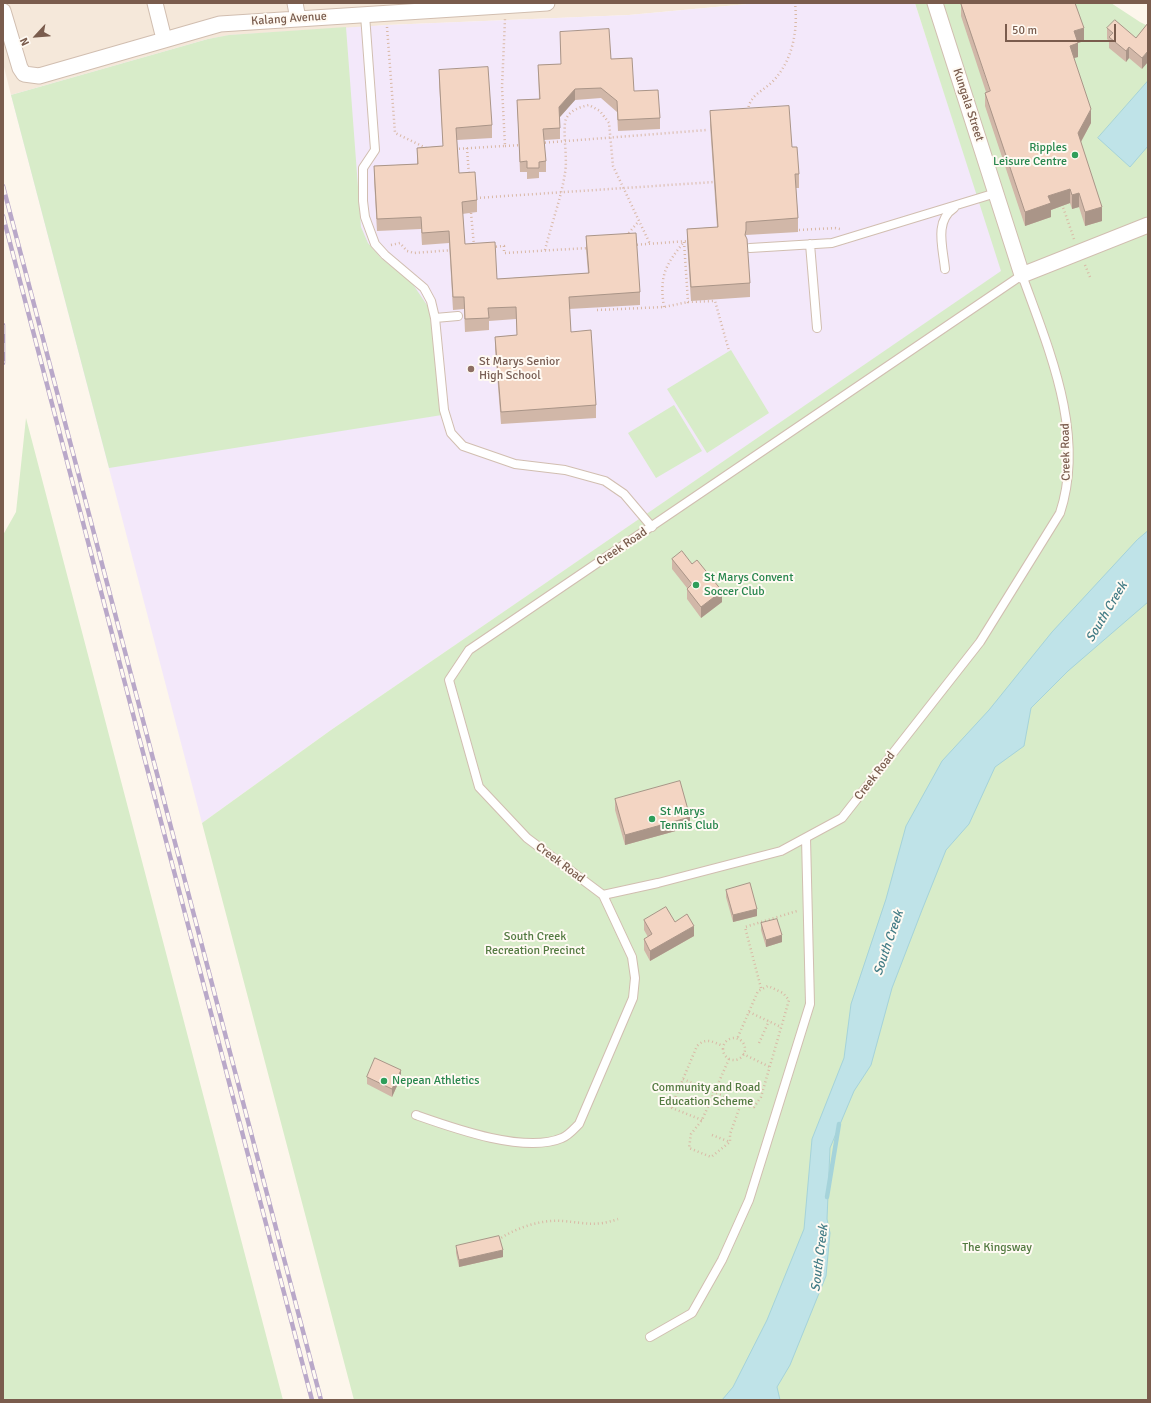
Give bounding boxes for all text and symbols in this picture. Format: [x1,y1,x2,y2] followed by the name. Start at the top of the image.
[251,9,327,29] street label: Kalang Avenue
[16,16,56,56] north arrow
[1007,16,1118,42] scale bar
[1012,23,1037,38] text: 50 m
[17,35,32,48] text: N
[949,67,987,143] street label: Kungala Street
[993,141,1067,169] place label: Ripples Leisure Centre
[1070,150,1080,160] marker: Ripples Leisure Centre
[479,355,560,383] place label: St Marys Senior High School
[466,364,476,374] marker: St Marys Senior High School
[1058,423,1074,481] street label: Creek Road
[594,525,650,569] street label: Creek Road
[704,571,793,599] place label: St Marys Convent Soccer Club
[1083,579,1131,645] water label: South Creek
[691,580,701,590] marker: St Marys Convent Soccer Club
[852,749,898,803] street label: Creek Road
[660,805,719,833] place label: St Marys Tennis Club
[647,814,657,824] marker: St Marys Tennis Club
[533,840,587,886] street label: Creek Road
[871,909,907,977] water label: South Creek
[485,930,585,958] park label: South Creek Recreation Precinct
[392,1074,480,1088] place label: Nepean Athletics
[379,1076,389,1086] marker: Nepean Athletics
[652,1081,760,1109] park label: Community and Road Education Scheme
[808,1224,832,1292] water label: South Creek
[962,1241,1032,1255] park label: The Kingsway

